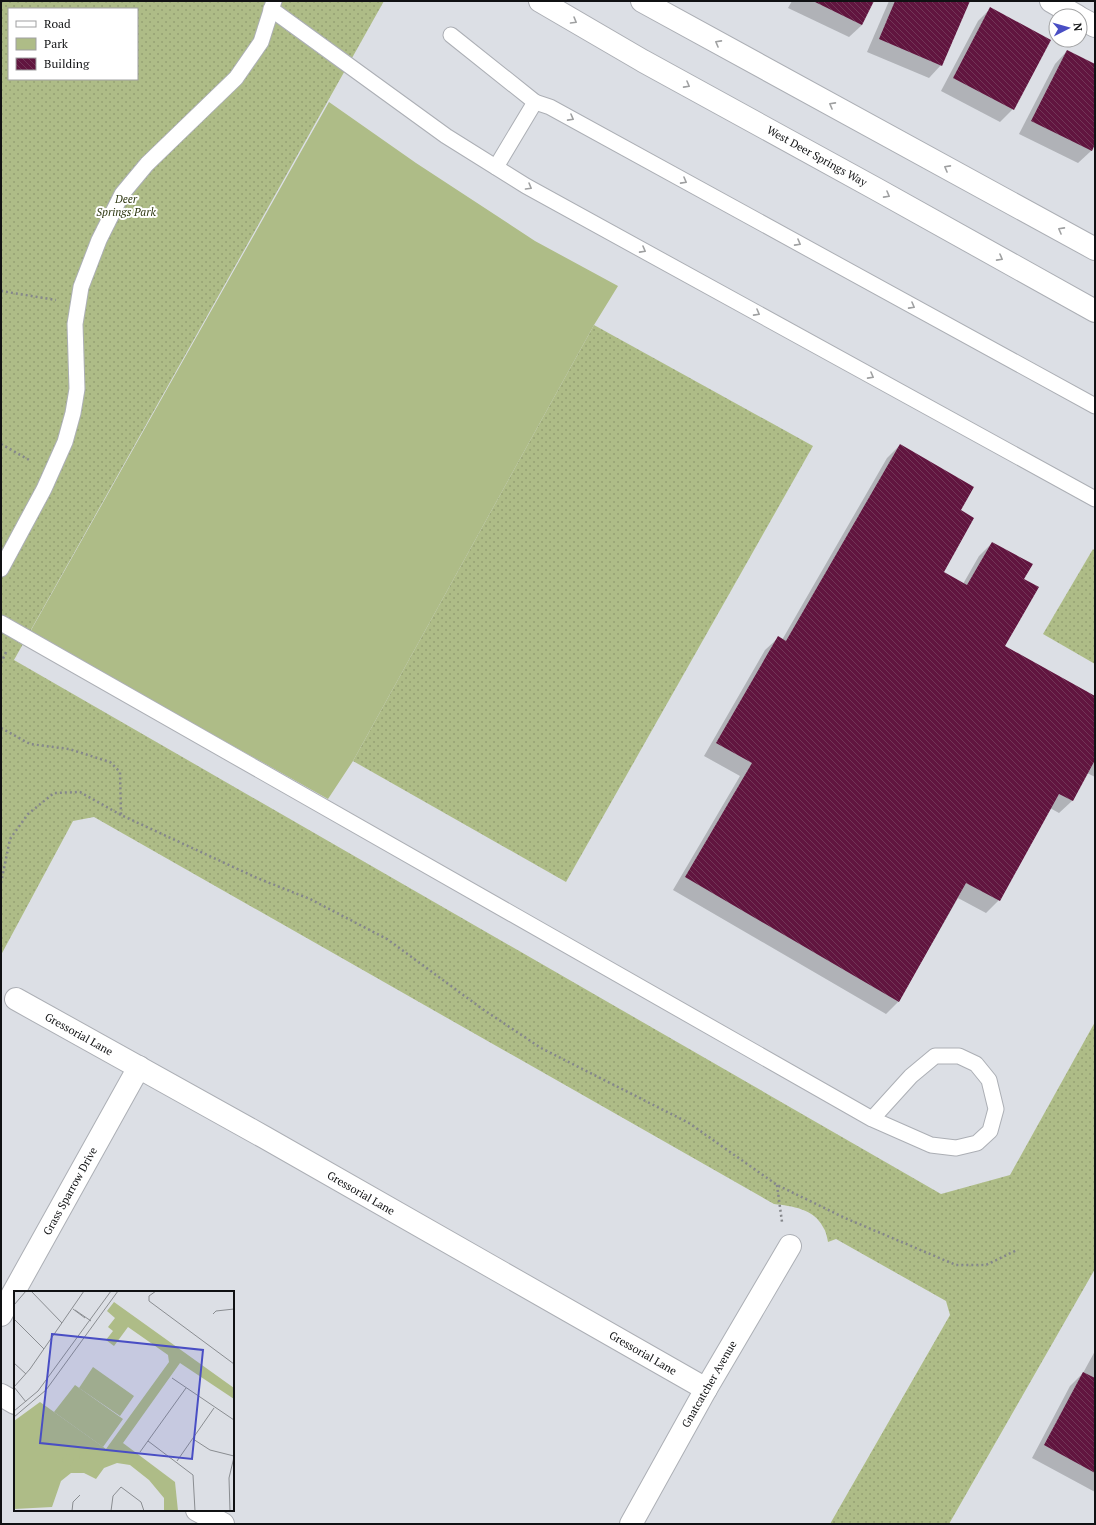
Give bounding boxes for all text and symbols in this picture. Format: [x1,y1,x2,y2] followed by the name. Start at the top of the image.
[8,8,138,80] legend
[1048,8,1088,48] north arrow
[44,16,71,31] text: Road
[570,16,577,23] one-way arrow
[1071,22,1085,32] text: N
[44,36,69,51] text: Park
[715,41,722,48] one-way arrow
[44,56,90,71] text: Building
[682,81,690,88] one-way arrow
[829,103,837,110] one-way arrow
[566,114,574,121] one-way arrow
[764,123,870,190] street label: West Deer Springs Way
[943,165,951,172] one-way arrow
[680,176,688,183] one-way arrow
[525,183,532,190] one-way arrow
[883,190,890,197] one-way arrow
[96,192,156,219] park label: Deer Springs Park
[1058,227,1065,235] one-way arrow
[794,239,802,246] one-way arrow
[639,246,646,253] one-way arrow
[996,253,1003,260] one-way arrow
[908,301,916,309] one-way arrow
[753,308,760,316] one-way arrow
[866,371,874,378] one-way arrow
[43,1010,116,1059] street label: Gressorial Lane
[40,1144,100,1237] street label: Grass Sparrow Drive
[325,1168,398,1218] street label: Gressorial Lane
[14,1291,234,1511] inset map
[607,1328,680,1378] street label: Gressorial Lane
[678,1338,740,1430] street label: Gnatcatcher Avenue

